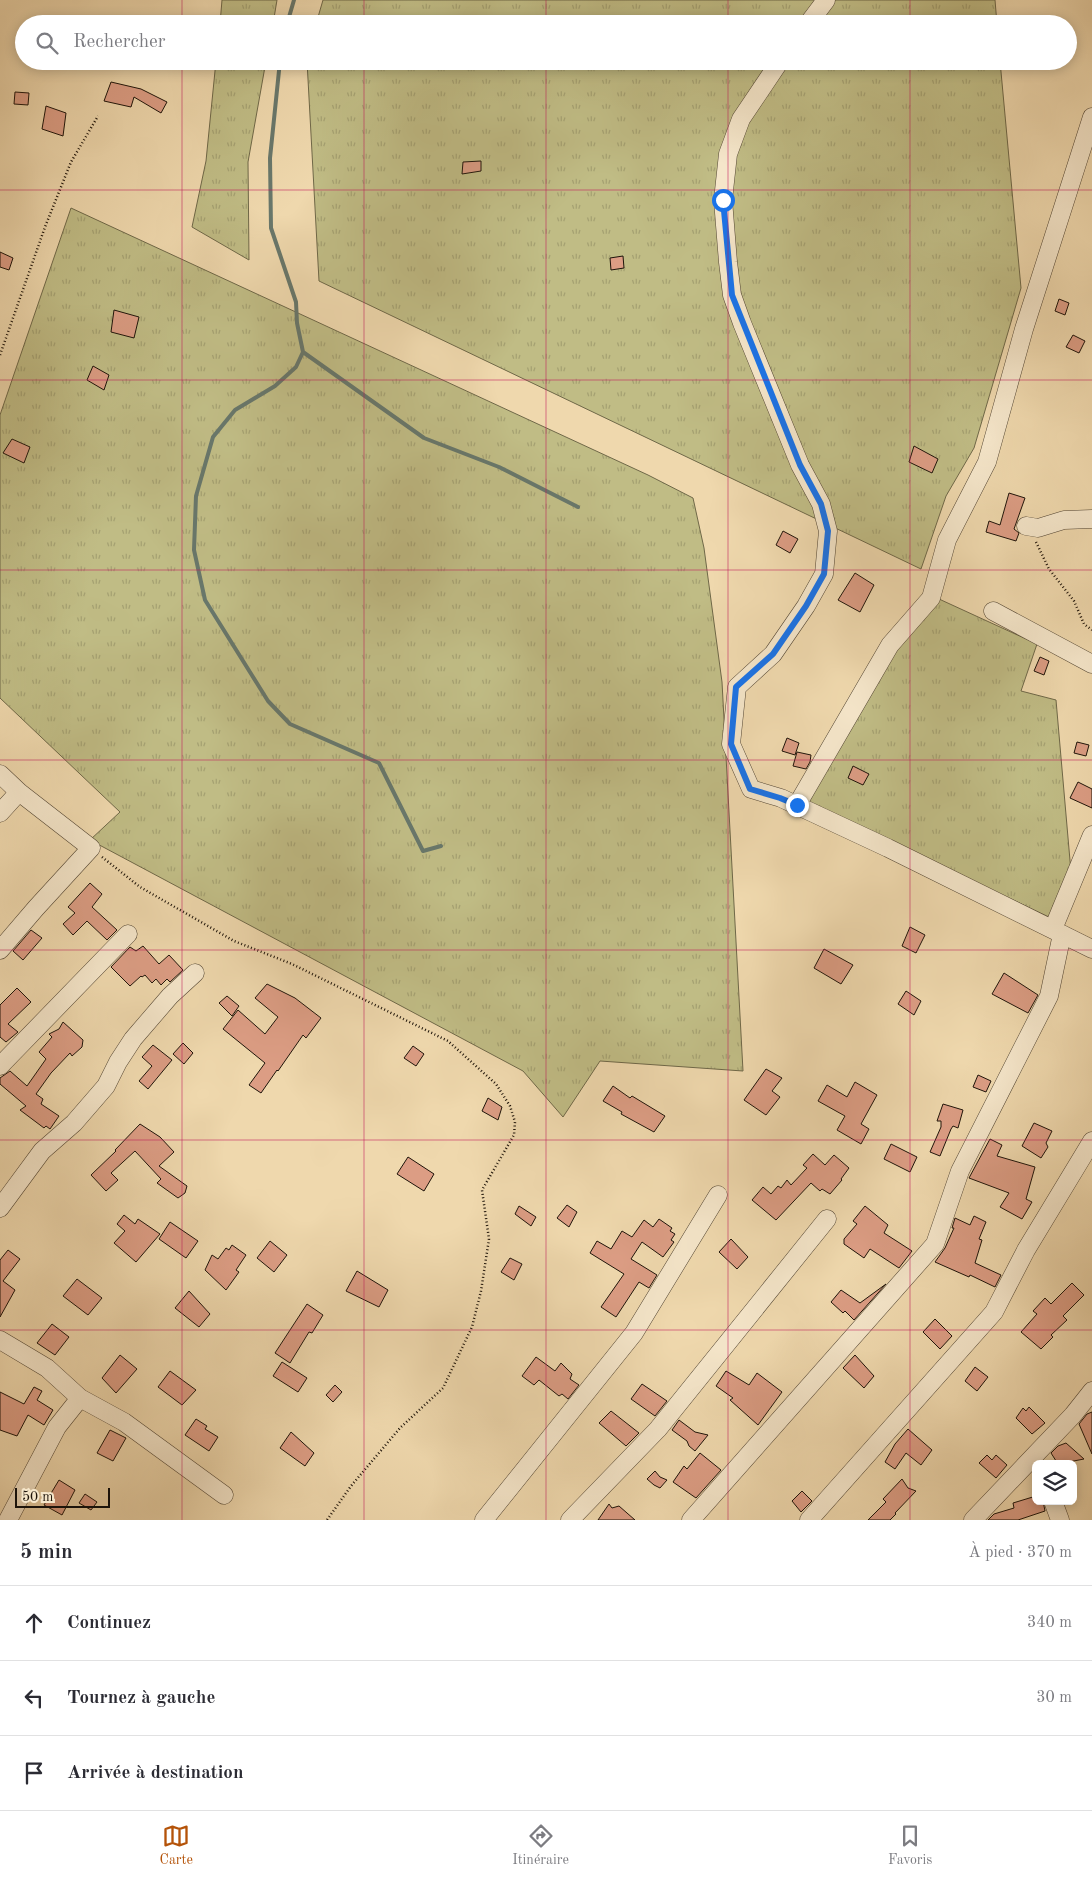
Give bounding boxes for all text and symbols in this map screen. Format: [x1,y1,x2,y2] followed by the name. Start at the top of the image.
[15,15,1077,70] search box
[33,29,61,57] icon: search
[73,33,166,52] text: Rechercher
[712,189,735,212] route start
[786,794,809,817] route end
[1032,1460,1077,1505] map controls
[1032,1460,1077,1505] button: layers
[15,1485,110,1508] scale bar
[22,1490,53,1504] text: 50 m
[20,1542,73,1563] text: 5 min
[969,1545,1072,1561] text: À pied · 370 m
[20,1609,48,1637] icon: ahead
[67,1614,151,1633] text: Continuez
[1027,1615,1072,1631] text: 340 m
[20,1684,48,1712] icon: left
[67,1689,215,1708] text: Tournez à gauche
[1036,1690,1072,1706] text: 30 m
[20,1759,48,1787] icon: arrive
[67,1764,243,1783] text: Arrivée à destination
[160,1822,193,1869] tab: Carte
[512,1822,569,1869] tab: Itinéraire
[888,1822,932,1869] tab: Favoris

